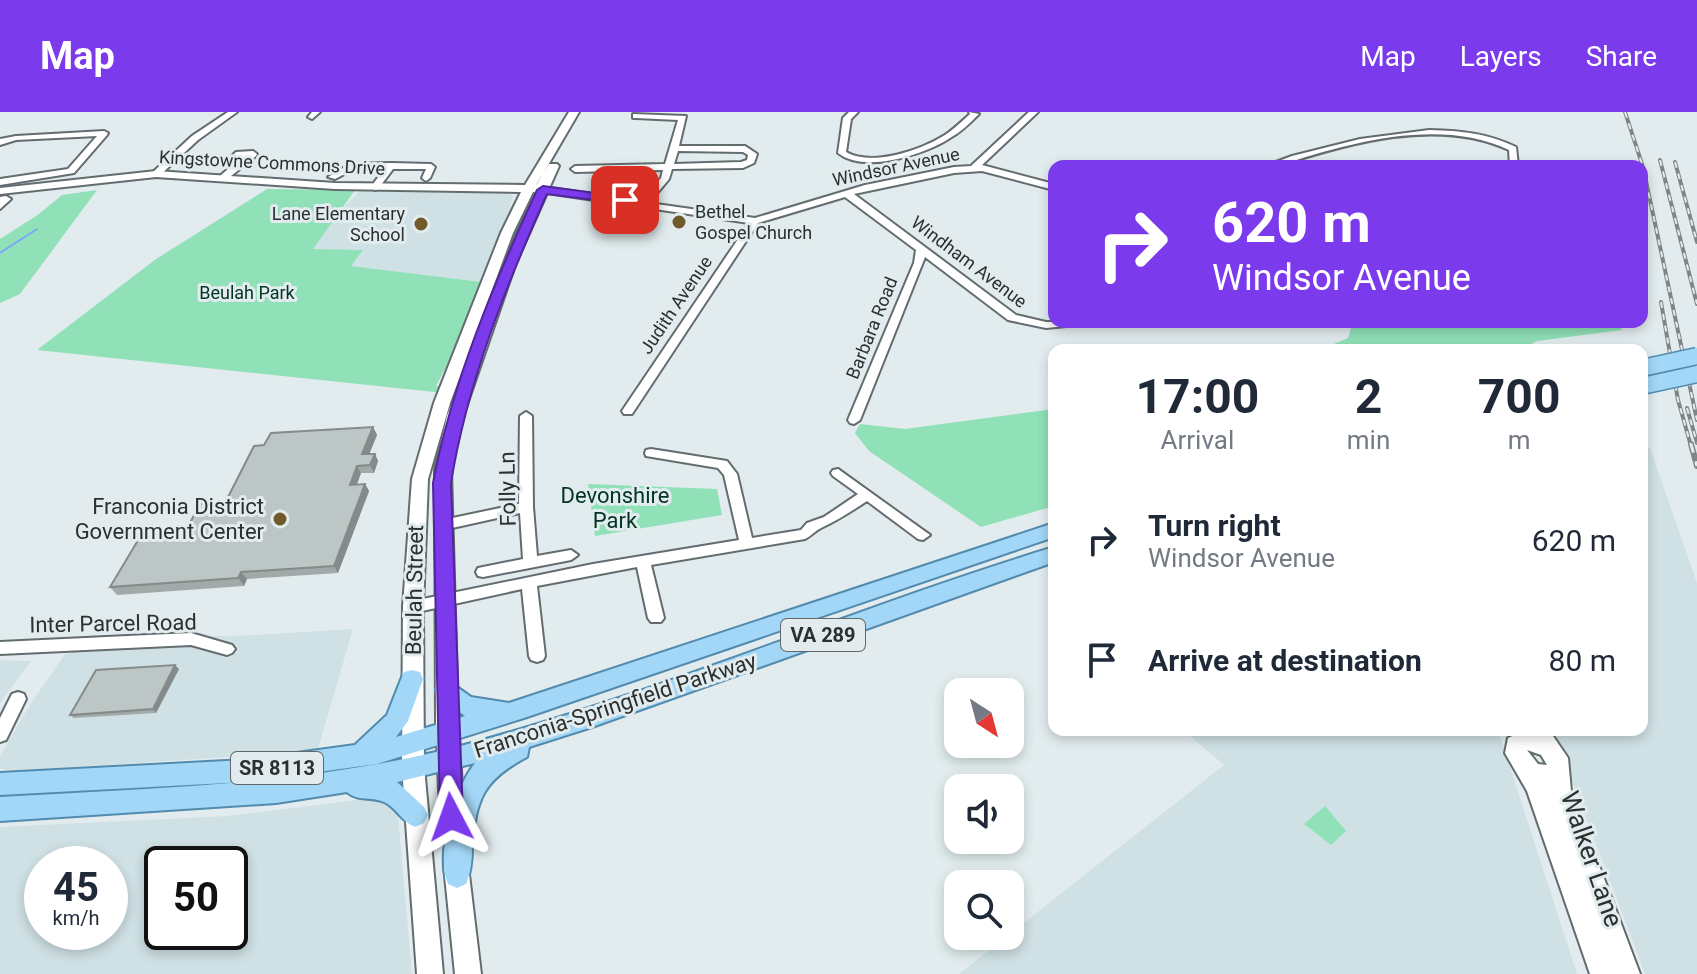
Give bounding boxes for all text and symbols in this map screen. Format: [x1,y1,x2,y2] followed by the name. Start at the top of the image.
[40,34,115,78] text: Map
[1360,40,1416,73] text: Map
[1460,40,1542,73] text: Layers
[1586,40,1657,73] text: Share
[830,143,961,190] street label: Windsor Avenue
[158,146,386,179] street label: Kingstowne Commons Drive
[591,166,659,234] pin
[603,178,647,222] icon: arrive
[1212,190,1371,256] text: 620 m
[1080,192,1184,296] icon: right
[695,201,812,243] place label: Bethel Gospel Church
[272,203,405,245] place label: Lane Elementary School
[907,211,1031,312] street label: Windham Avenue
[670,213,688,231] marker: Bethel Gospel Church
[412,215,430,233] marker: Lane Elementary School
[635,252,716,358] street label: Judith Avenue
[1212,257,1471,299] text: Windsor Avenue
[842,274,902,382] street label: Barbara Road
[199,282,296,303] park label: Beulah Park
[1136,368,1259,425] text: 17:00
[1355,368,1382,425] text: 2
[1478,368,1560,425] text: 700
[1161,425,1234,455] text: Arrival
[1347,425,1390,455] text: min
[1508,425,1531,455] text: m
[494,451,521,527] street label: Folly Ln
[561,483,669,533] park label: Devonshire Park
[75,494,265,544] place label: Franconia District Government Center
[1148,508,1281,543] text: Turn right
[271,510,289,528] marker: Franconia District Government Center
[1080,518,1124,562] icon: right
[1532,523,1616,558] text: 620 m
[401,525,428,655] street label: Beulah Street
[1148,543,1335,573] text: Windsor Avenue
[29,610,197,637] street label: Inter Parcel Road
[781,619,865,651] road number: VA 289
[1080,638,1124,682] icon: arrive
[1148,643,1422,678] text: Arrive at destination
[1549,643,1616,678] text: 80 m
[471,648,760,763] street label: Franconia-Springfield Parkway
[944,678,1024,758] north arrow
[944,678,1024,950] map controls
[231,752,323,784] road number: SR 8113
[944,774,1024,854] button: sound
[409,775,493,859] position arrow
[1555,787,1629,931] street label: Walker Lane
[144,846,248,950] speed limit sign: 50
[53,864,99,911] text: 45
[944,870,1024,950] button: search
[53,906,99,930] text: km/h

